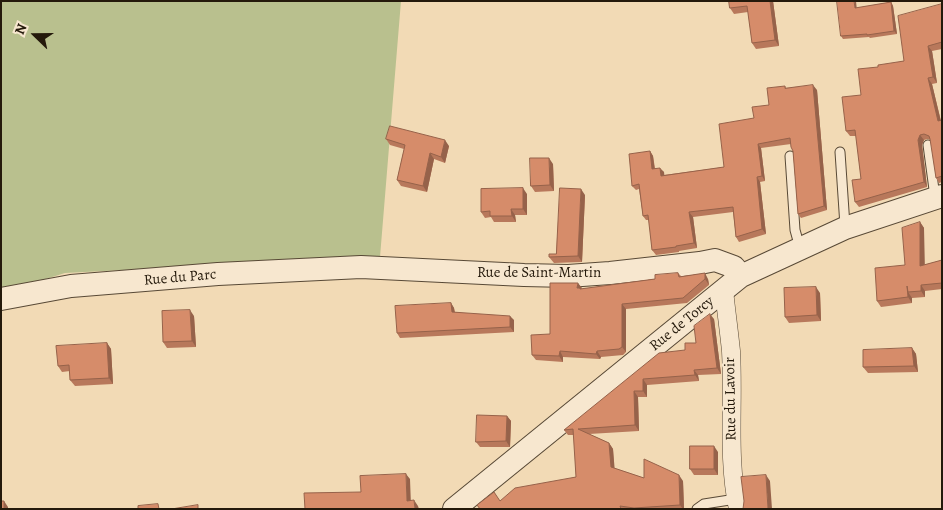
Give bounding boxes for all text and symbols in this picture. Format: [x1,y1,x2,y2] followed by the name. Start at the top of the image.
[10,10,60,60] north arrow
[10,21,31,37] text: N
[477,264,601,282] street label: Rue de Saint-Martin
[143,266,217,290] street label: Rue du Parc
[646,293,718,355] street label: Rue de Torcy
[721,357,741,441] street label: Rue du Lavoir

